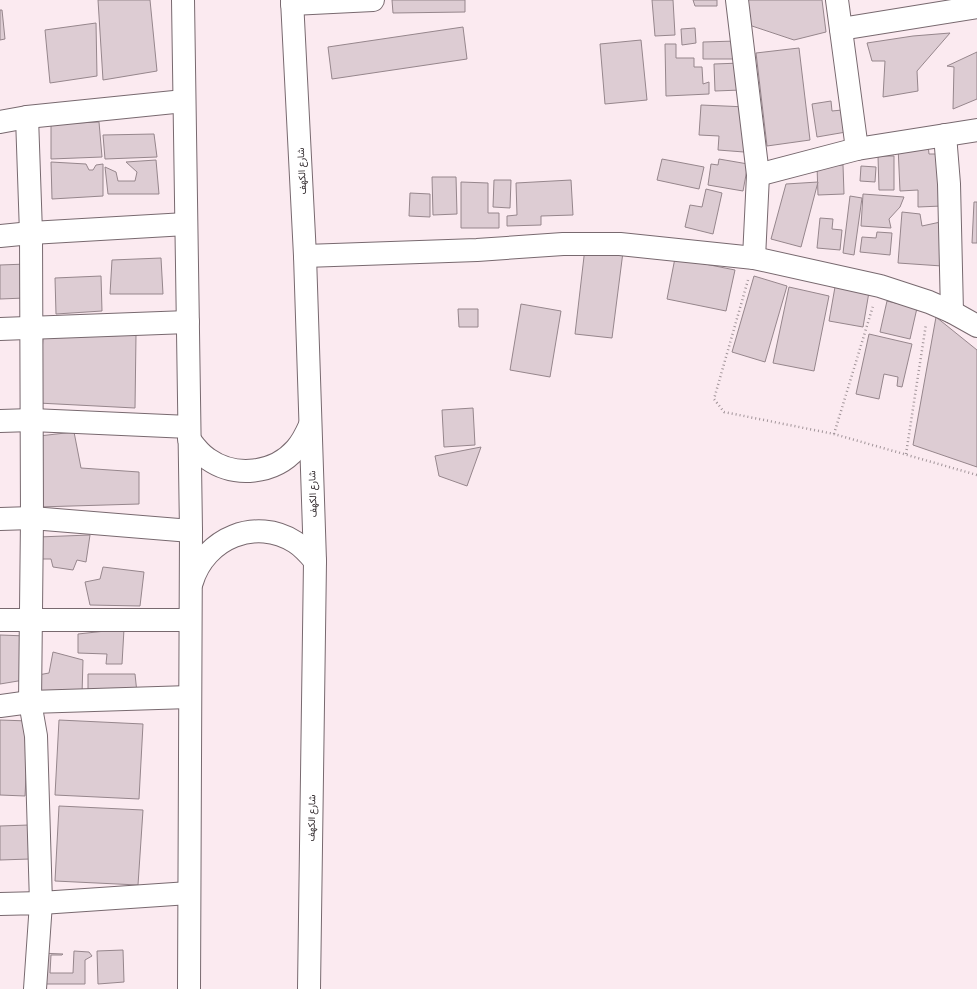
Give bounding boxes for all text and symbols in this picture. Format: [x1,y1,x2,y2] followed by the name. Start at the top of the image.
[294,147,309,195] street label: شارع الكهف
[305,470,320,518] street label: شارع الكهف
[305,794,318,842] street label: شارع الكهف

